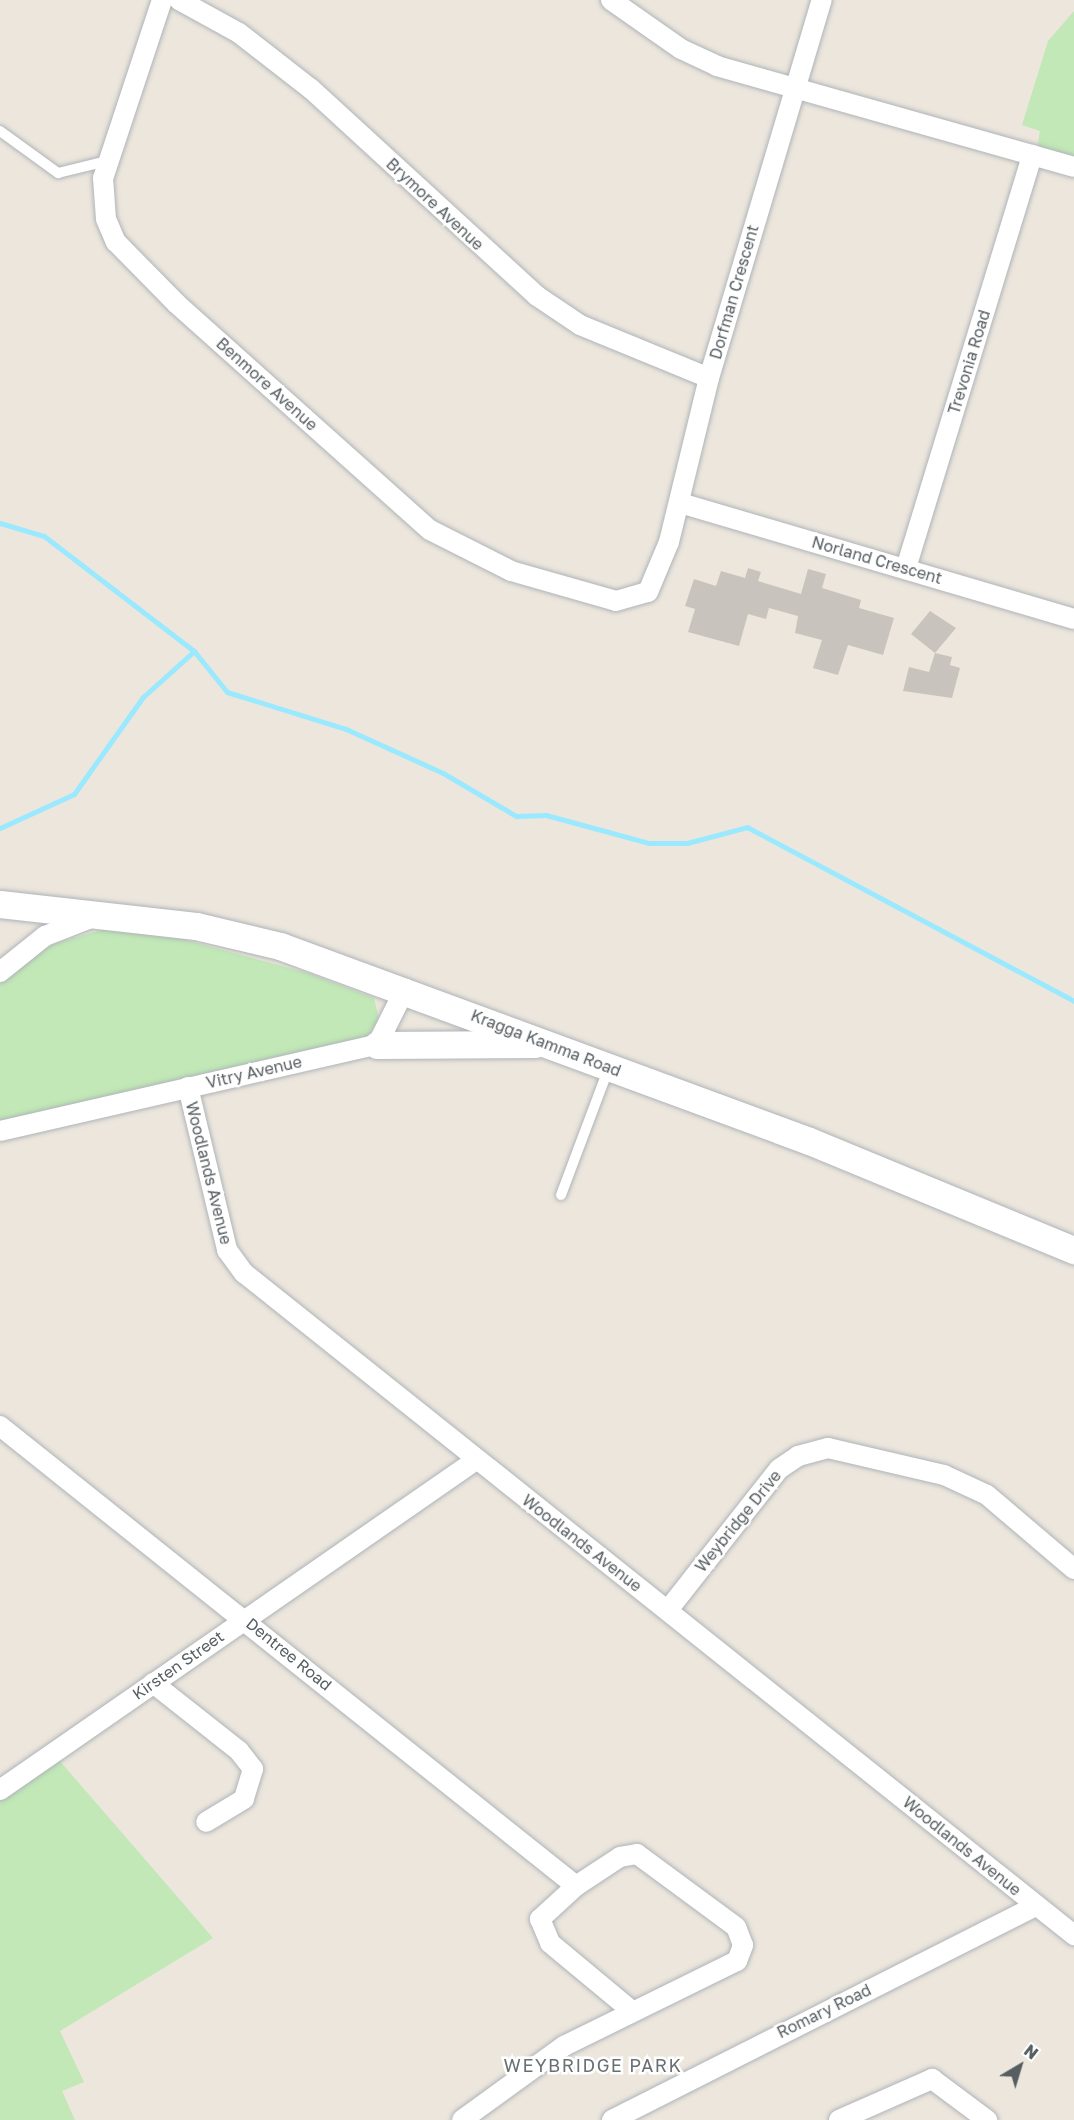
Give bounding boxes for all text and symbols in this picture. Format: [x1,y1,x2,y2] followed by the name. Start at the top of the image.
[382,154,488,254] street label: Brymore Avenue
[706,223,762,361] street label: Dorfman Crescent
[944,307,994,417] street label: Trevonia Road
[212,334,322,434] street label: Benmore Avenue
[810,532,944,588] street label: Norland Crescent
[468,1005,624,1081] street label: Kragga Kamma Road
[204,1052,304,1092] street label: Vitry Avenue
[182,1100,236,1246] street label: Woodlands Avenue
[691,1466,785,1576] street label: Weybridge Drive
[518,1490,646,1596] street label: Woodlands Avenue
[242,1614,336,1694] street label: Dentree Road
[129,1626,227,1704] street label: Kirsten Street
[899,1792,1025,1900] street label: Woodlands Avenue
[774,1980,874,2042] street label: Romary Road
[990,2036,1050,2096] north arrow
[1020,2040,1042,2063] text: N
[504,2054,682,2076] district label: WEYBRIDGE PARK

